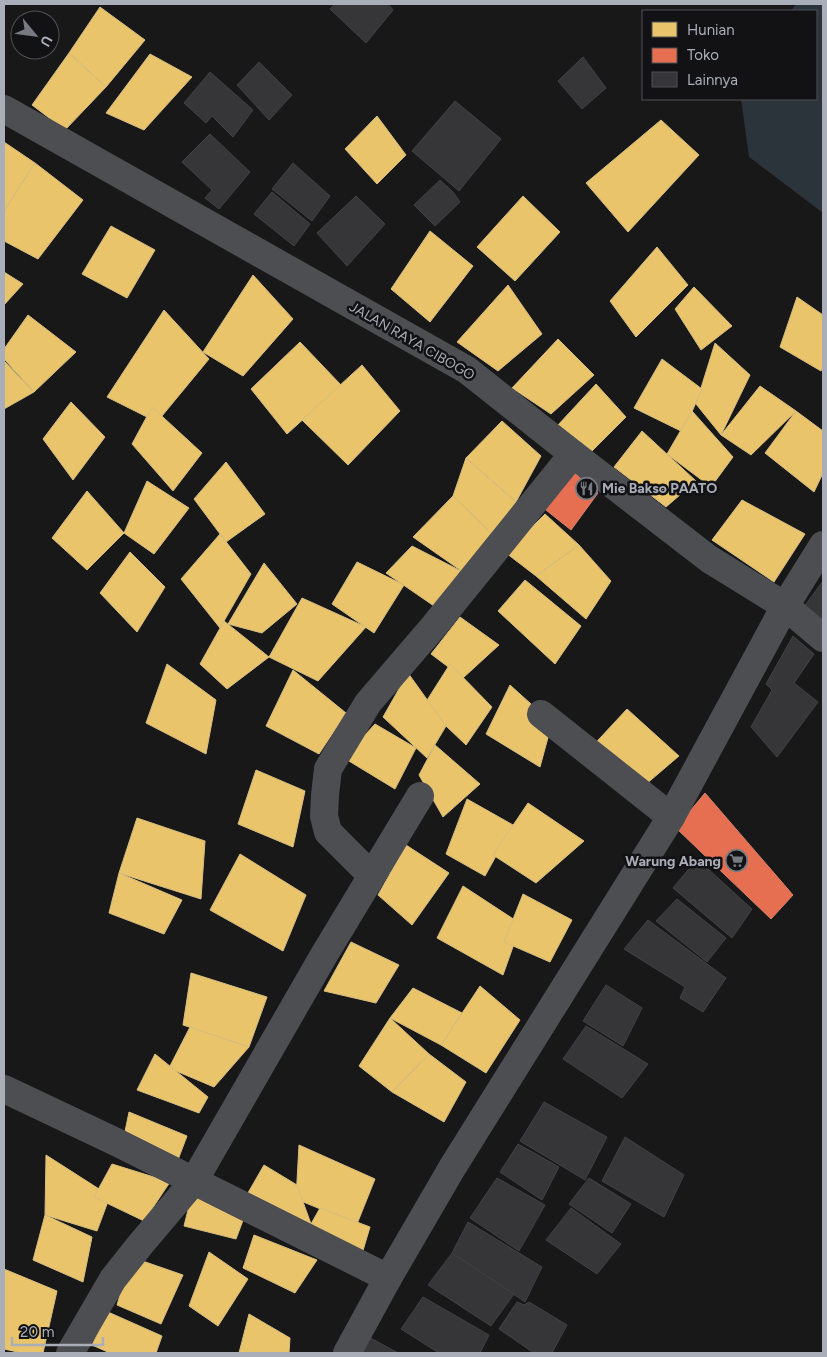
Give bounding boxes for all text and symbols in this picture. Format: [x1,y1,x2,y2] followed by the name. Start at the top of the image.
[10,10,60,60] north arrow
[642,10,817,100] legend
[687,21,735,39] text: Hunian
[36,33,56,49] text: U
[687,46,719,64] text: Toko
[687,71,738,89] text: Lainnya
[346,298,478,384] street label: JALAN RAYA CIBOGO
[574,476,598,500] restaurant icon: Mie Bakso PAATO
[602,480,717,497] place label: Mie Bakso PAATO
[725,849,749,873] supermarket icon: Warung Abang
[625,853,721,870] place label: Warung Abang
[12,1314,104,1346] scale bar
[20,1323,54,1341] text: 20 m

